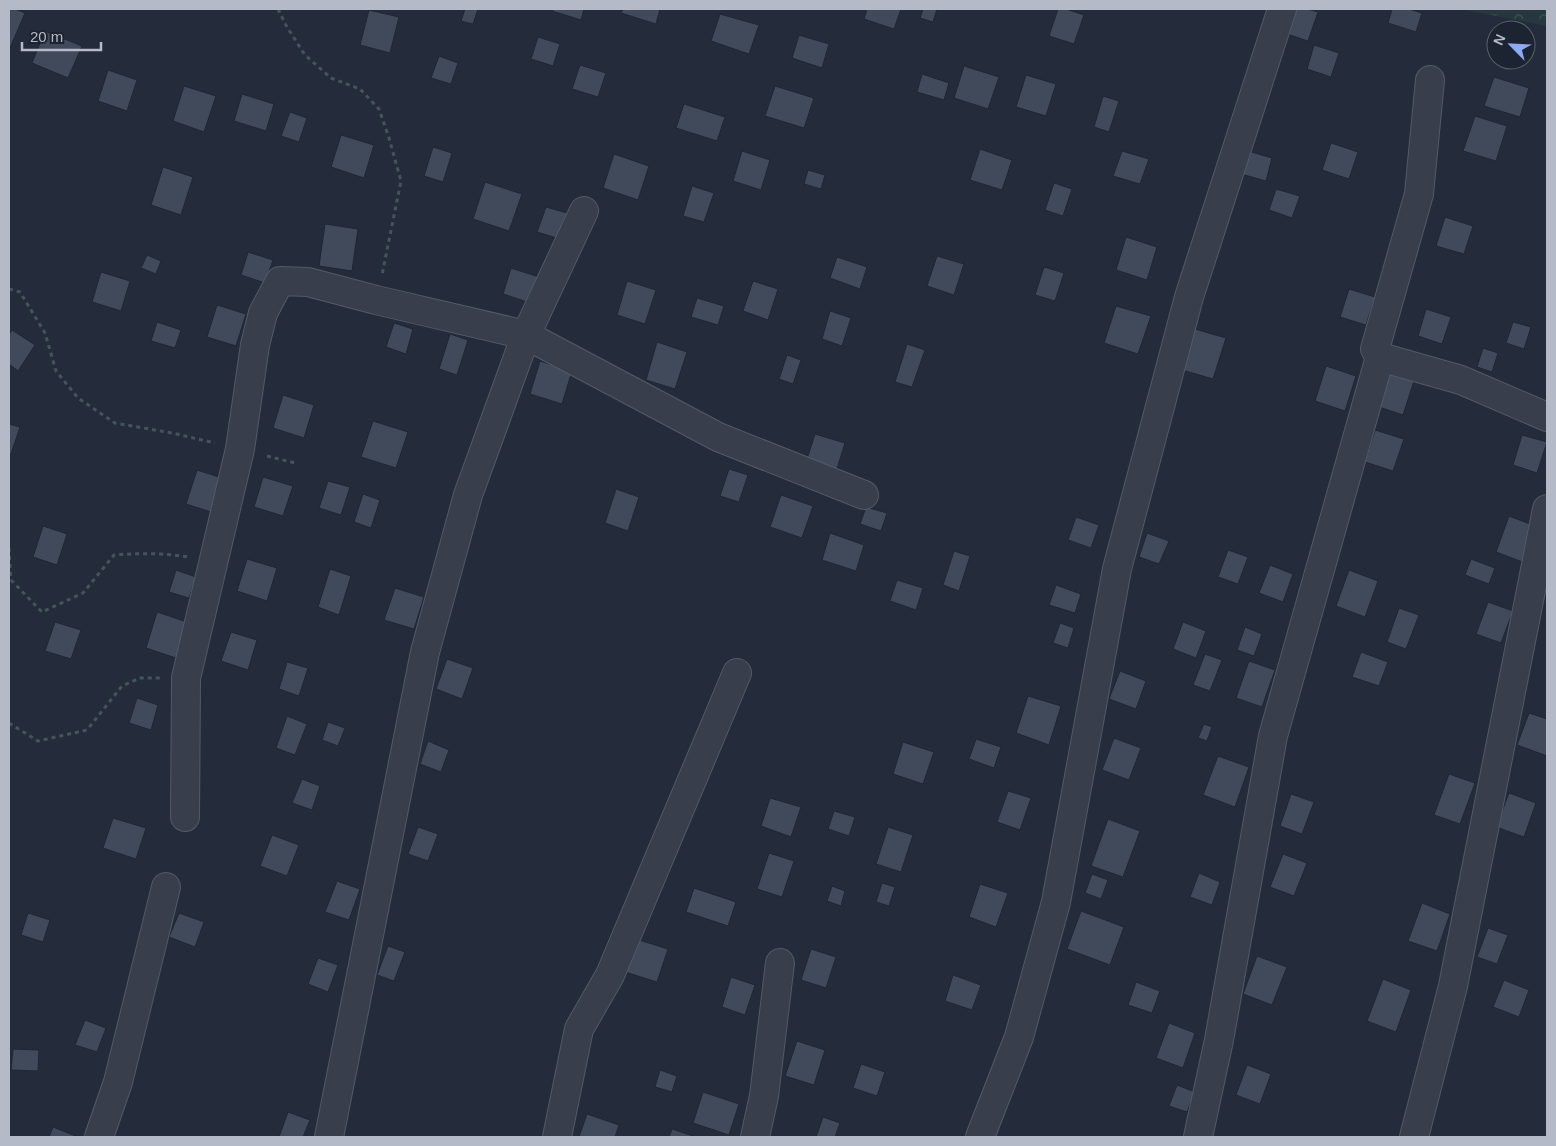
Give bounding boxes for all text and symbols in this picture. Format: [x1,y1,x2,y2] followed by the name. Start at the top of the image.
[22,20,101,52] scale bar
[1486,20,1536,70] north arrow
[30,28,63,45] text: 20 m
[1490,32,1508,48] text: N

